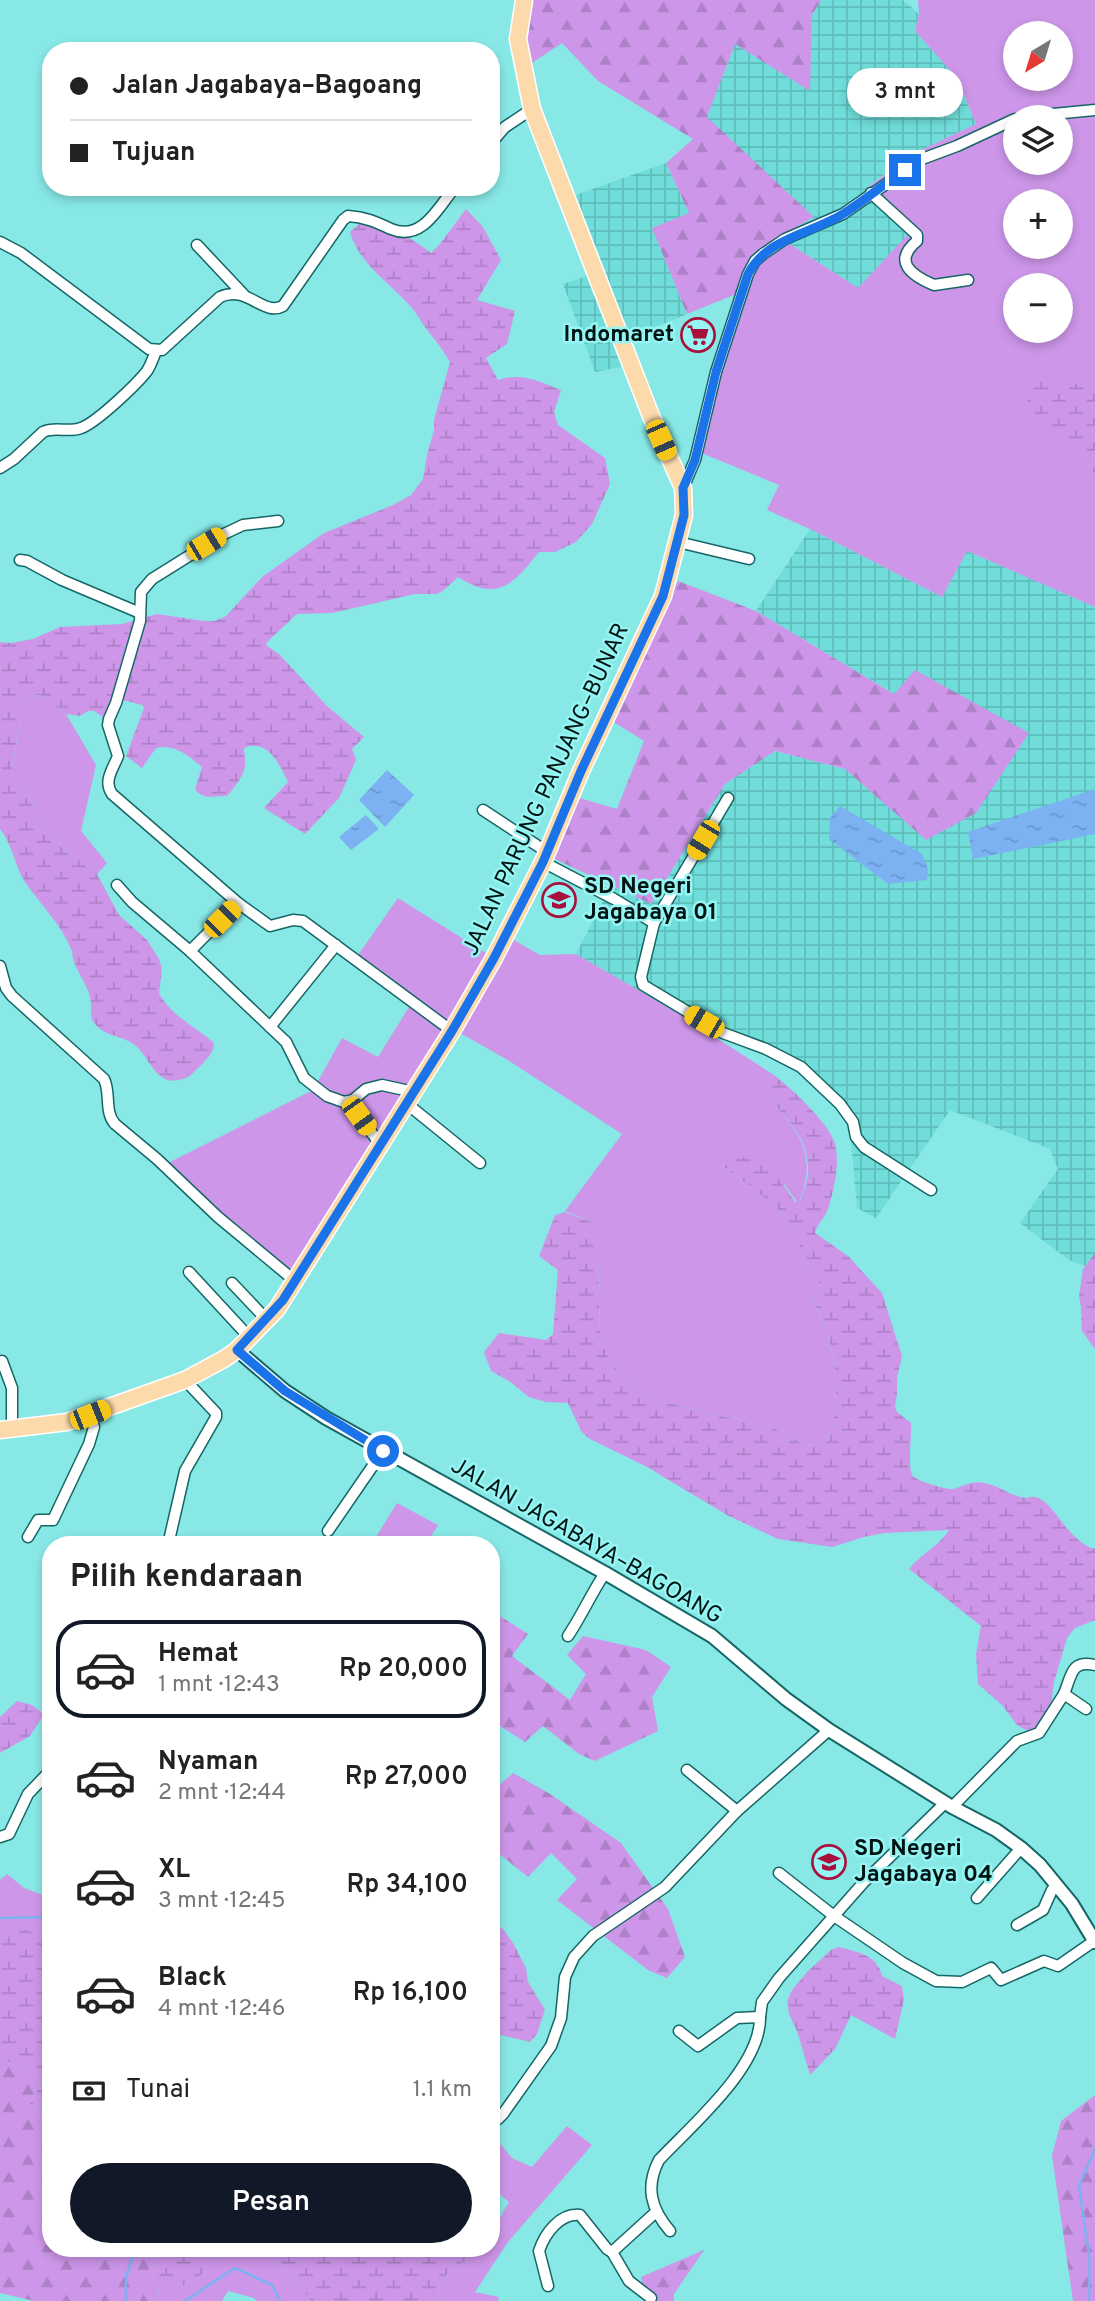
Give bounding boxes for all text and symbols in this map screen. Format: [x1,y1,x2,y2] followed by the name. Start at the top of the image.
[1003,21,1073,91] north arrow
[1003,21,1073,343] map controls
[847,68,963,118] callout: 3 mnt
[112,70,422,103] text: Jalan Jagabaya–Bagoang
[874,78,936,107] text: 3 mnt
[1003,105,1073,175] button: layers
[112,137,196,170] text: Tujuan
[889,154,921,186] route end
[1003,189,1073,259] button: +
[1003,273,1073,343] button: −
[679,316,717,354] supermarket icon: Indomaret
[564,321,674,350] place label: Indomaret
[643,417,680,463] car
[183,524,230,564] car
[457,619,637,961] street label: JALAN PARUNG PANJANG–BUNAR
[684,817,723,863] car
[584,873,717,928] place label: SD Negeri Jagabaya 01
[540,881,578,919] school or university icon: SD Negeri Jagabaya 01
[200,897,245,941] car
[681,1002,728,1042] car
[339,1093,380,1139] car
[67,1397,114,1433] car
[367,1435,399,1467] route start
[445,1452,727,1632] street label: JALAN JAGABAYA–BAGOANG
[70,1558,303,1598] text: Pilih kendaraan
[74,1638,137,1701] icon: car
[158,1638,238,1671] text: Hemat
[339,1653,468,1686] text: Rp 20,000
[158,1671,280,1700] text: 1 mnt · 12:43
[74,1746,137,1809] icon: car
[158,1746,258,1779] text: Nyaman
[345,1761,468,1794] text: Rp 27,000
[158,1779,286,1808] text: 2 mnt · 12:44
[854,1835,993,1890] place label: SD Negeri Jagabaya 04
[810,1843,848,1881] school or university icon: SD Negeri Jagabaya 04
[74,1854,137,1917] icon: car
[158,1854,190,1887] text: XL
[347,1869,468,1902] text: Rp 34,100
[158,1887,286,1916] text: 3 mnt · 12:45
[74,1962,137,2025] icon: car
[158,1962,227,1995] text: Black
[353,1977,468,2010] text: Rp 16,100
[158,1995,285,2024] text: 4 mnt · 12:46
[70,2072,108,2110] icon: cash
[126,2074,190,2107] text: Tunai
[413,2076,472,2105] text: 1.1 km
[70,2163,472,2243] button: Pesan

